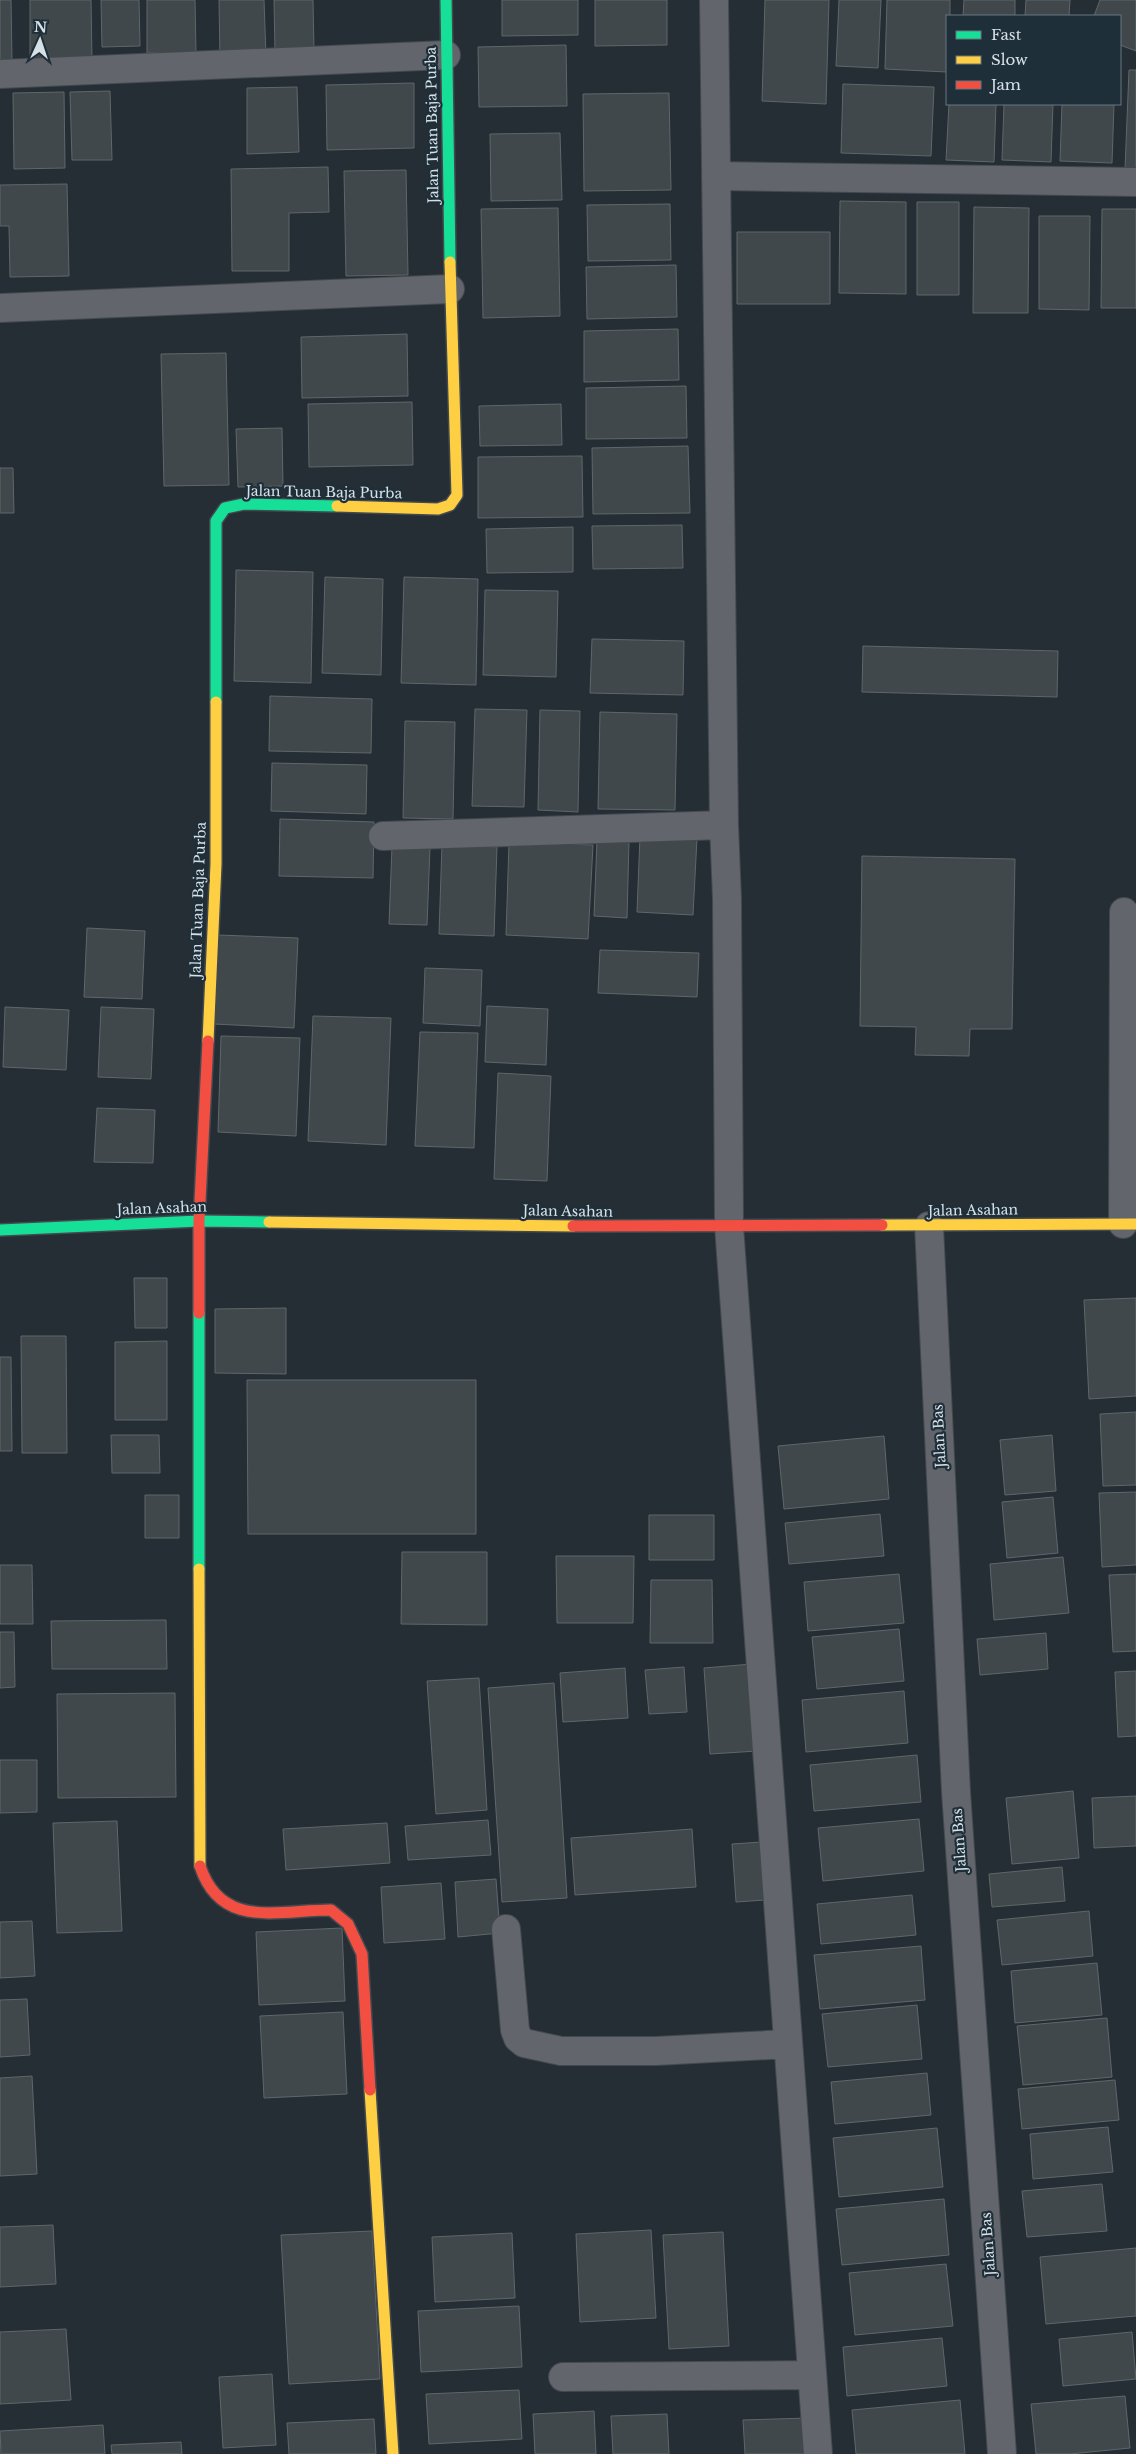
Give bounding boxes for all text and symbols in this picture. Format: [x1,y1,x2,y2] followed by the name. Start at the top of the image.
[15,15,65,65] north arrow
[946,15,1121,105] legend
[34,18,48,36] text: N
[991,25,1022,44] text: Fast
[422,46,442,205] street label: Jalan Tuan Baja Purba
[991,50,1028,69] text: Slow
[989,75,1021,94] text: Jam
[244,482,403,502] street label: Jalan Tuan Baja Purba
[186,821,210,981] street label: Jalan Tuan Baja Purba
[115,1197,208,1219] street label: Jalan Asahan
[926,1200,1019,1220] street label: Jalan Asahan
[521,1201,614,1221] street label: Jalan Asahan
[928,1404,950,1470] street label: Jalan Bas
[948,1808,970,1874] street label: Jalan Bas
[977,2212,999,2278] street label: Jalan Bas

